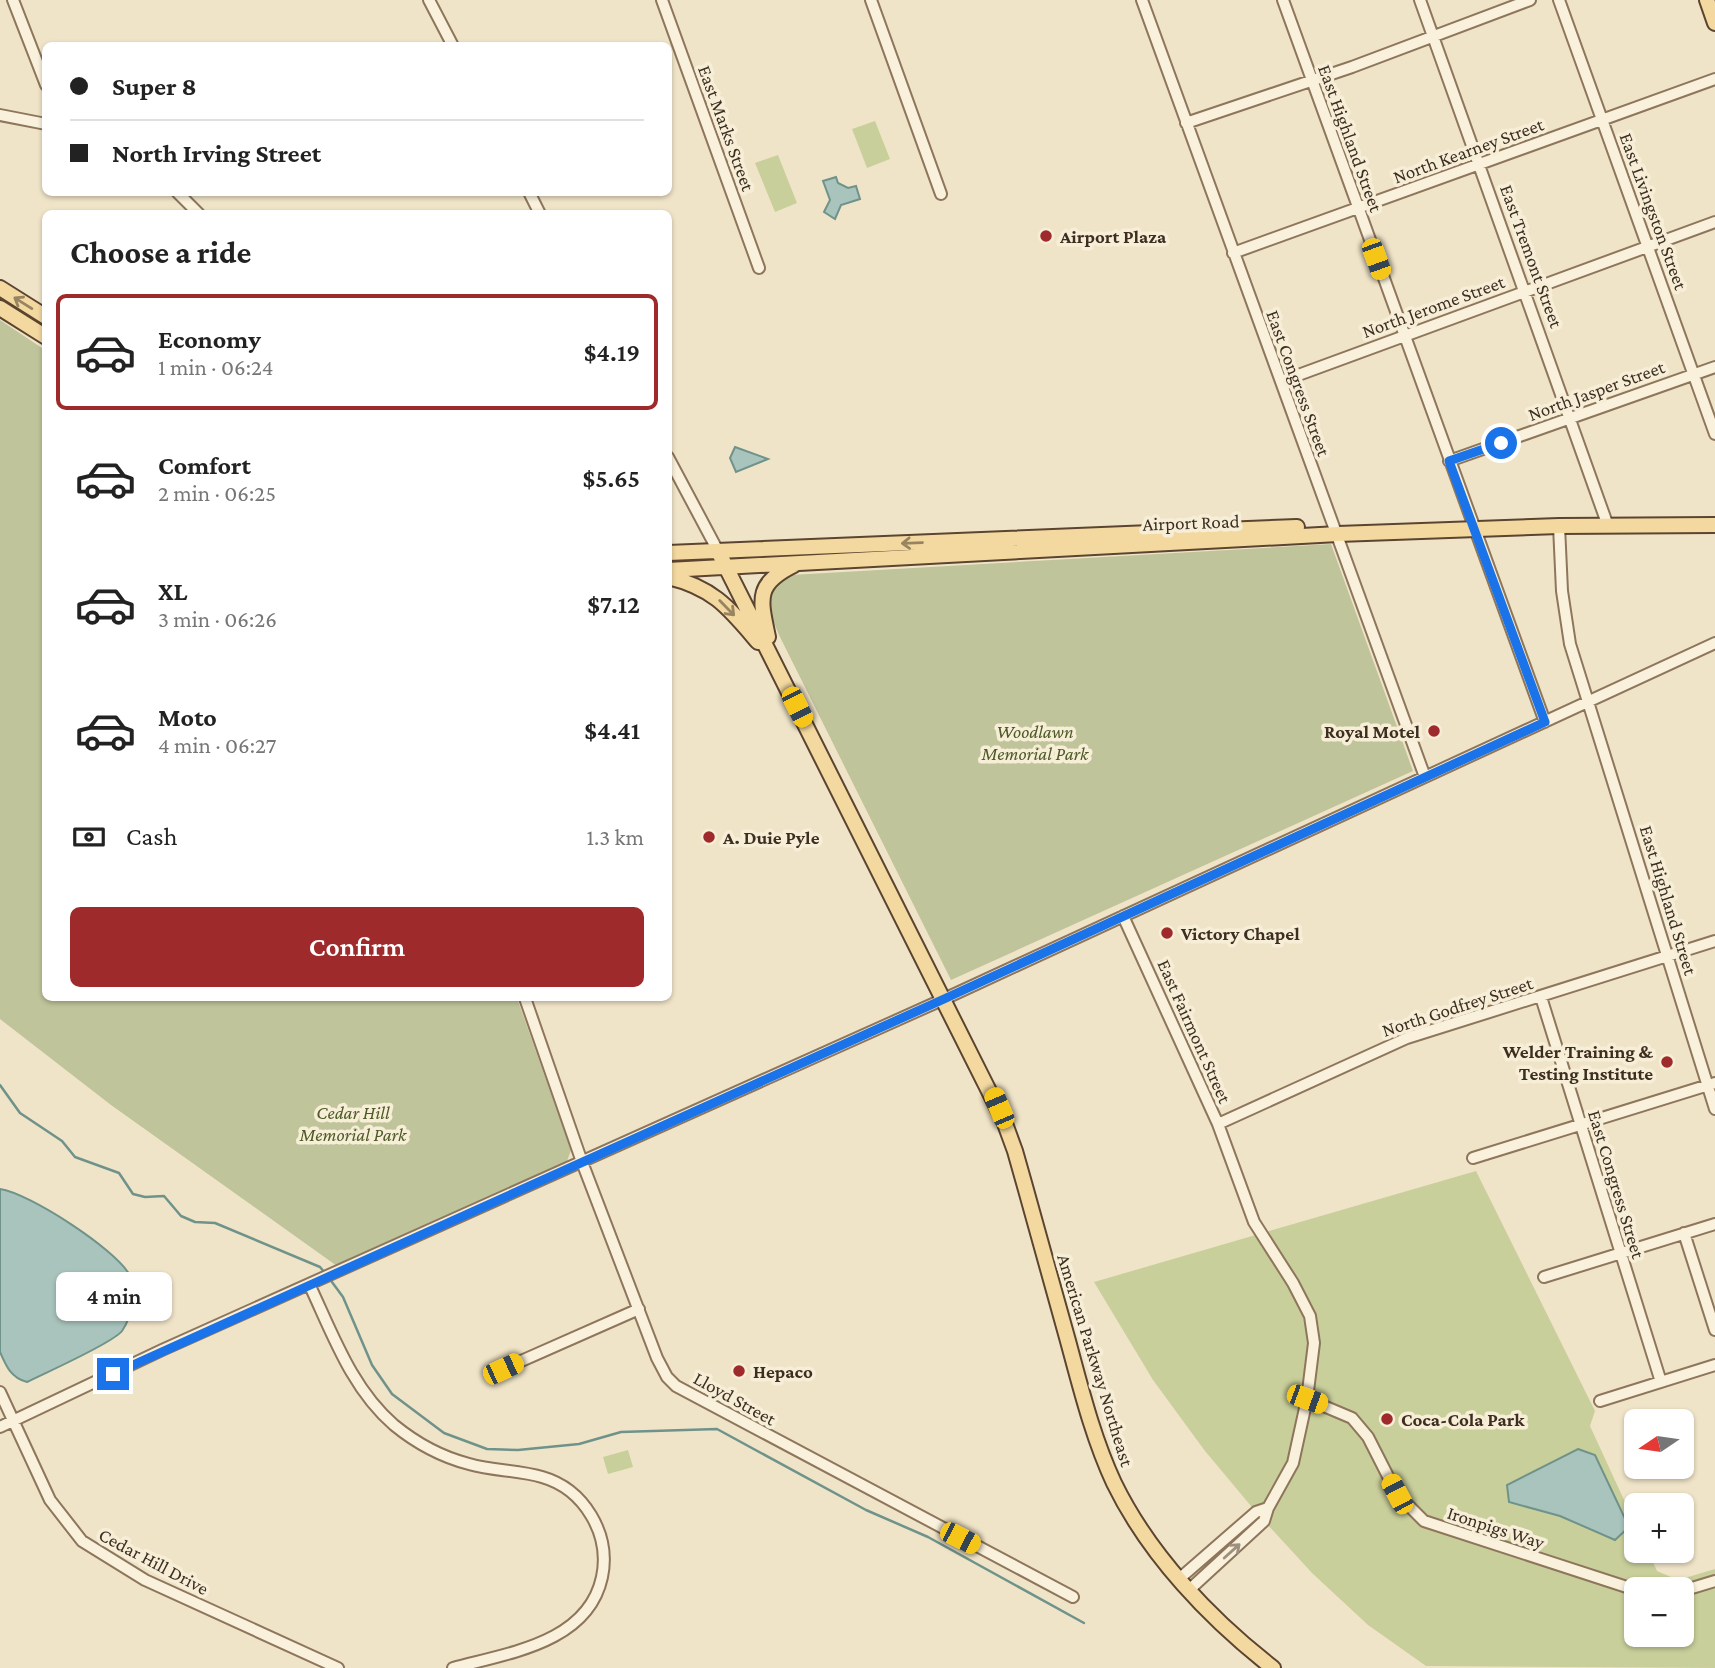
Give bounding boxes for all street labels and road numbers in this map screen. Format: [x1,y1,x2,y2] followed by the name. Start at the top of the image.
[694,62,759,195] street label: East Marks Street
[1314,62,1387,215] street label: East Highland Street
[1390,113,1547,187] street label: North Kearney Street
[1615,130,1692,293] street label: East Livingston Street
[1496,182,1567,331] street label: East Tremont Street
[1359,271,1508,342] street label: North Jerome Street
[1262,307,1335,460] street label: East Congress Street
[1525,356,1668,425] street label: North Jasper Street
[1142,510,1240,535] street label: Airport Road
[1636,823,1701,978] street label: East Highland Street
[1153,956,1236,1107] street label: East Fairmont Street
[1379,972,1536,1041] street label: North Godfrey Street
[1584,1107,1649,1262] street label: East Congress Street
[1053,1251,1138,1469] street label: American Parkway Northeast
[690,1367,780,1430] street label: Lloyd Street
[1445,1502,1547,1553] street label: Ironpigs Way
[95,1524,212,1599] street label: Cedar Hill Drive

